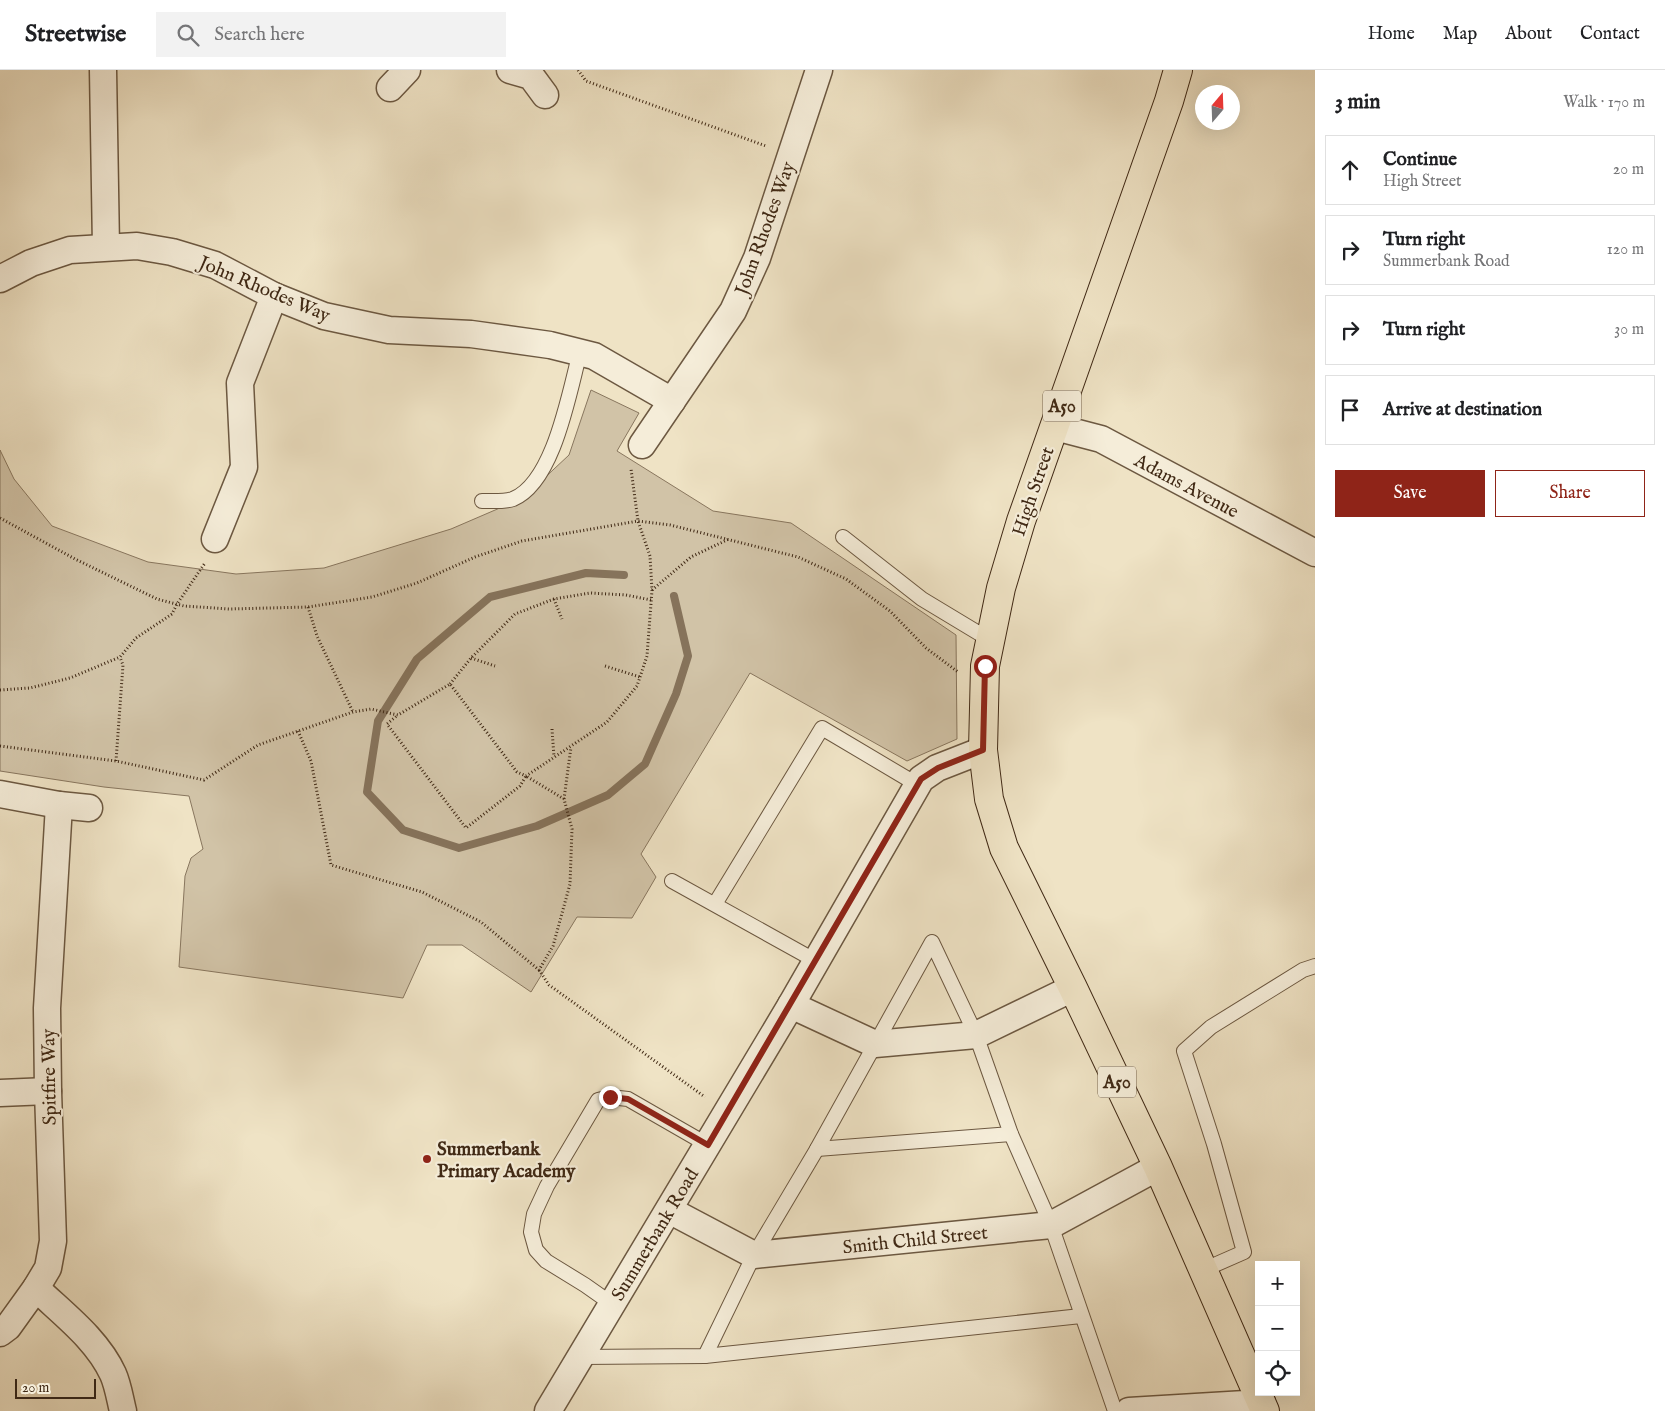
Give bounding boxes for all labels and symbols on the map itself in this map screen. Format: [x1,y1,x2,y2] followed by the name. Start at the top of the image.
[1195,85,1240,130] north arrow
[730,158,801,301] street label: John Rhodes Way
[193,251,334,329] street label: John Rhodes Way
[1043,391,1081,422] road number: A50
[1007,443,1061,540] street label: High Street
[1129,449,1243,524] street label: Adams Avenue
[974,655,997,678] route start
[37,1028,63,1126] street label: Spitfire Way
[1098,1066,1136,1098] road number: A50
[599,1086,622,1109] route end
[437,1138,576,1184] place label: Summerbank Primary Academy
[421,1153,433,1165] marker: Summerbank Primary Academy
[607,1164,705,1306] street label: Summerbank Road
[842,1221,989,1261] street label: Smith Child Street
[15,1376,96,1399] scale bar

